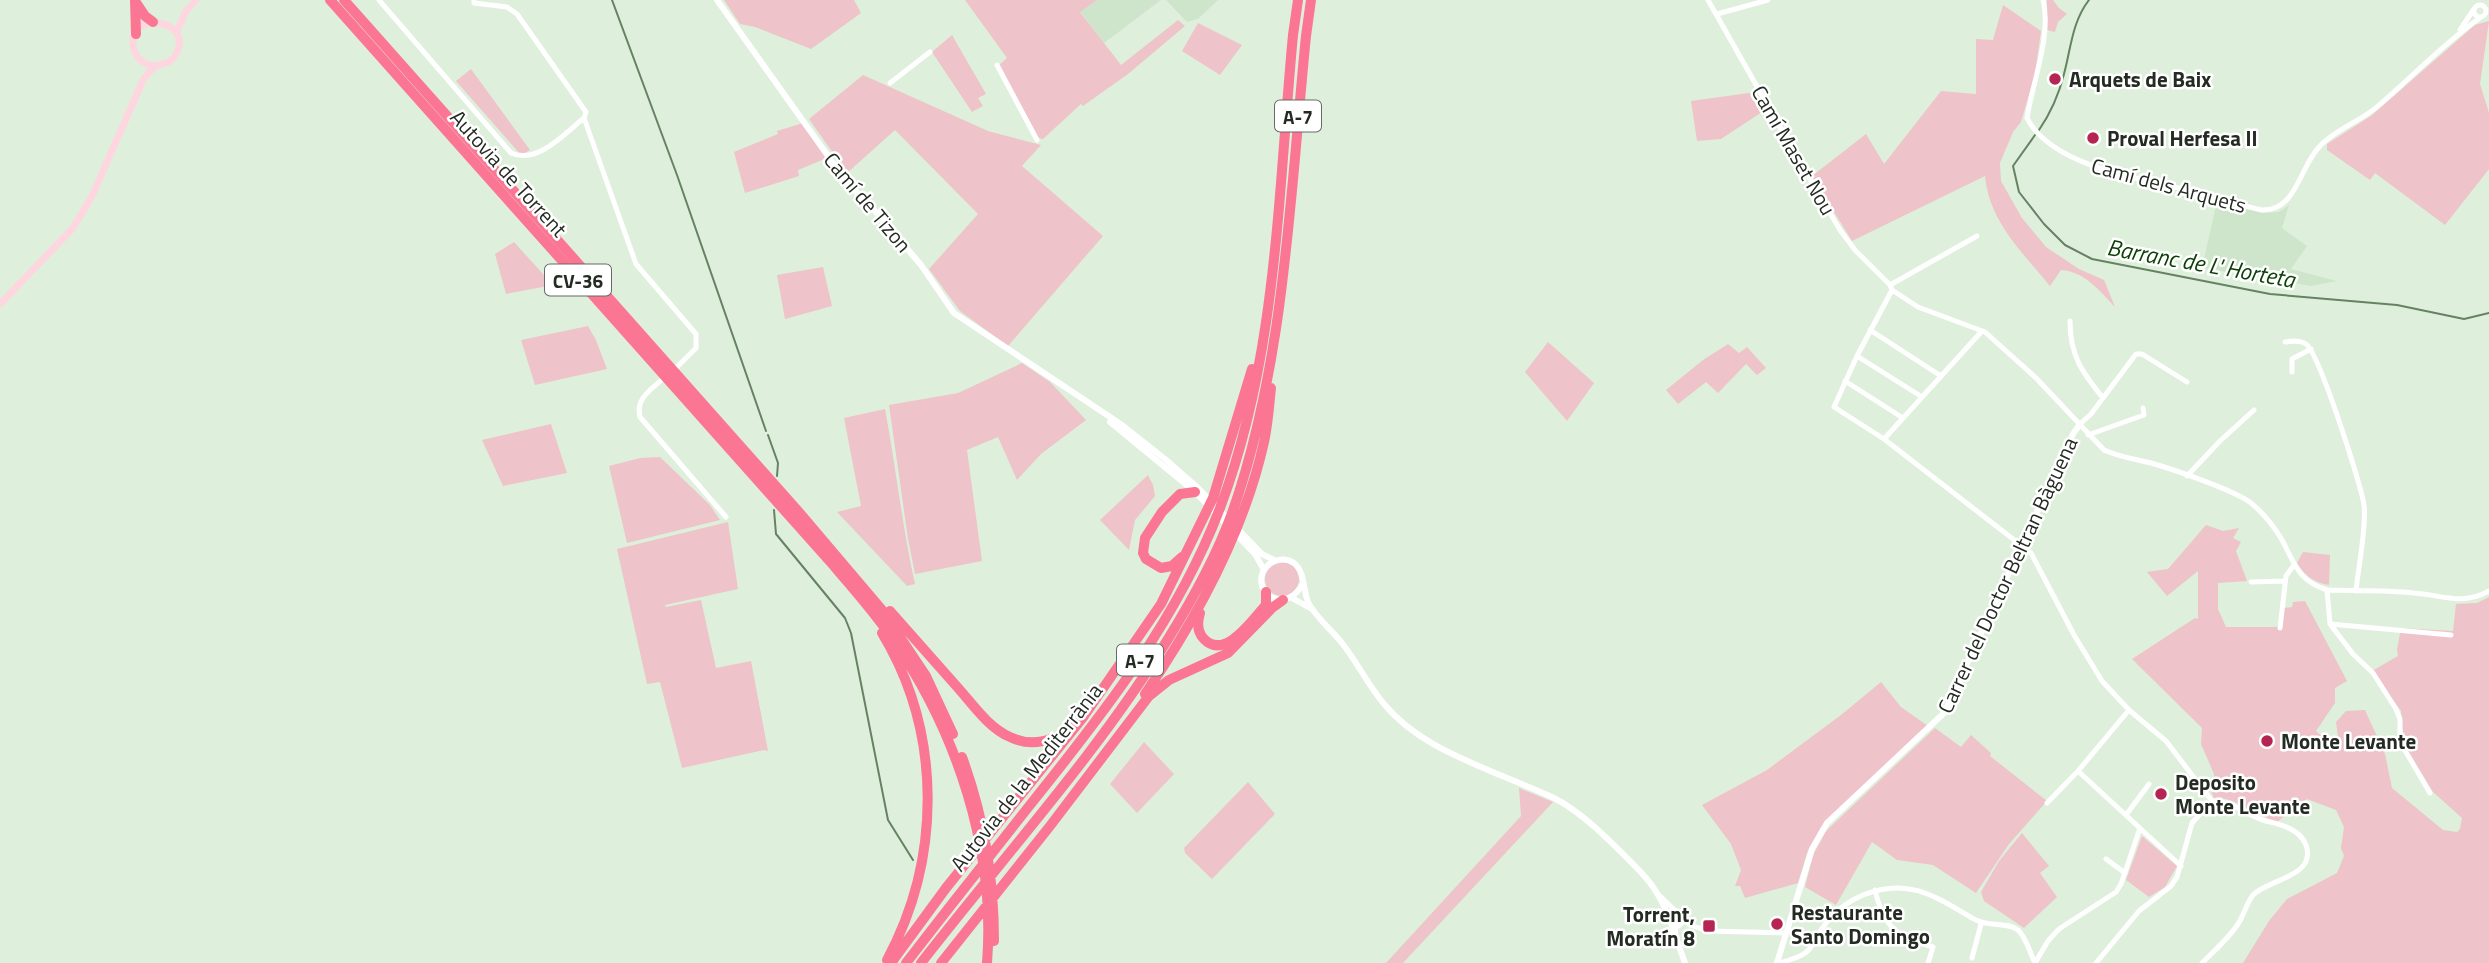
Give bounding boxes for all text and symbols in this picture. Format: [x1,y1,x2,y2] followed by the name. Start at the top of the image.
[2069,63,2211,95] place label: Arquets de Baix
[2047,71,2063,87] marker: Arquets de Baix
[1744,79,1844,221] street label: Camí Maset Nou
[1275,100,1321,132] road number: A-7
[443,102,575,244] street label: Autovia de Torrent
[2107,122,2258,154] place label: Proval Herfesa II
[2085,130,2101,146] marker: Proval Herfesa II
[816,145,920,259] street label: Camí de Tizon
[2088,149,2250,221] street label: Camí dels Arquets
[2104,229,2299,297] water label: Barranc de L' Horteta
[545,264,611,296] road number: CV-36
[1929,431,2085,718] street label: Carrer del Doctor Beltran Bàguena
[1117,645,1163,676] road number: A-7
[942,676,1110,878] street label: Autovia de la Mediterrània
[2281,725,2416,757] place label: Monte Levante
[2259,733,2275,749] marker: Monte Levante
[2175,766,2310,822] place label: Deposito Monte Levante
[2153,786,2169,802] marker: Deposito Monte Levante
[1791,896,1930,952] place label: Restaurante Santo Domingo
[1606,898,1695,954] place label: Torrent, Moratín 8
[1769,916,1785,932] marker: Restaurante Santo Domingo
[1701,918,1717,934] marker: Torrent, Moratín 8

